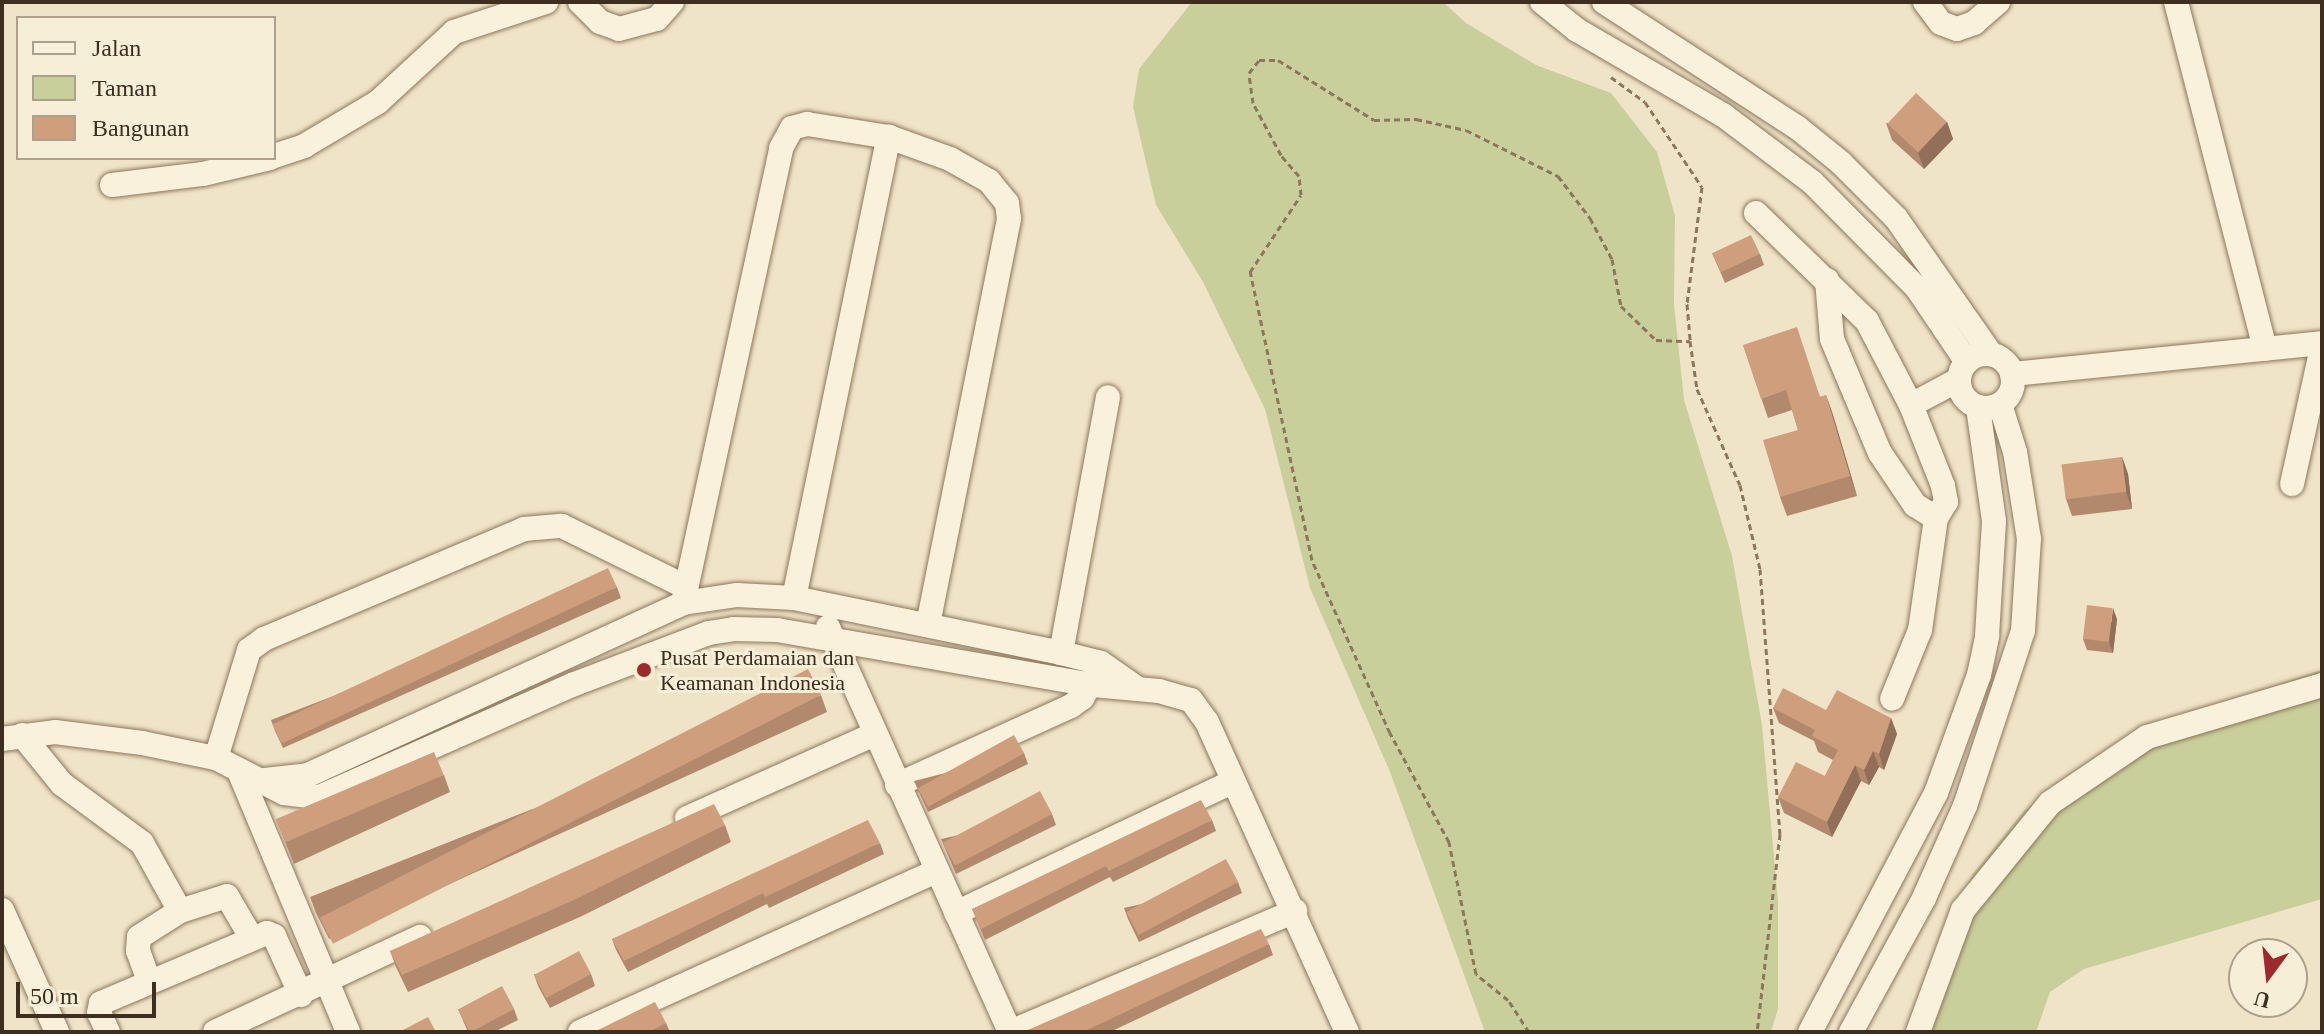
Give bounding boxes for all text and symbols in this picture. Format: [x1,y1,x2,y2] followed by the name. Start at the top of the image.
[16,16,276,160] legend
[92,35,141,61] text: Jalan
[92,75,157,101] text: Taman
[92,115,189,141] text: Bangunan
[660,644,854,696] place label: Pusat Perdamaian dan Keamanan Indonesia
[635,661,653,679] marker: Pusat Perdamaian dan Keamanan Indonesia
[2228,938,2308,1018] north arrow
[20,966,160,1016] scale bar
[30,983,79,1009] text: 50 m
[2251,986,2273,1014] text: U

